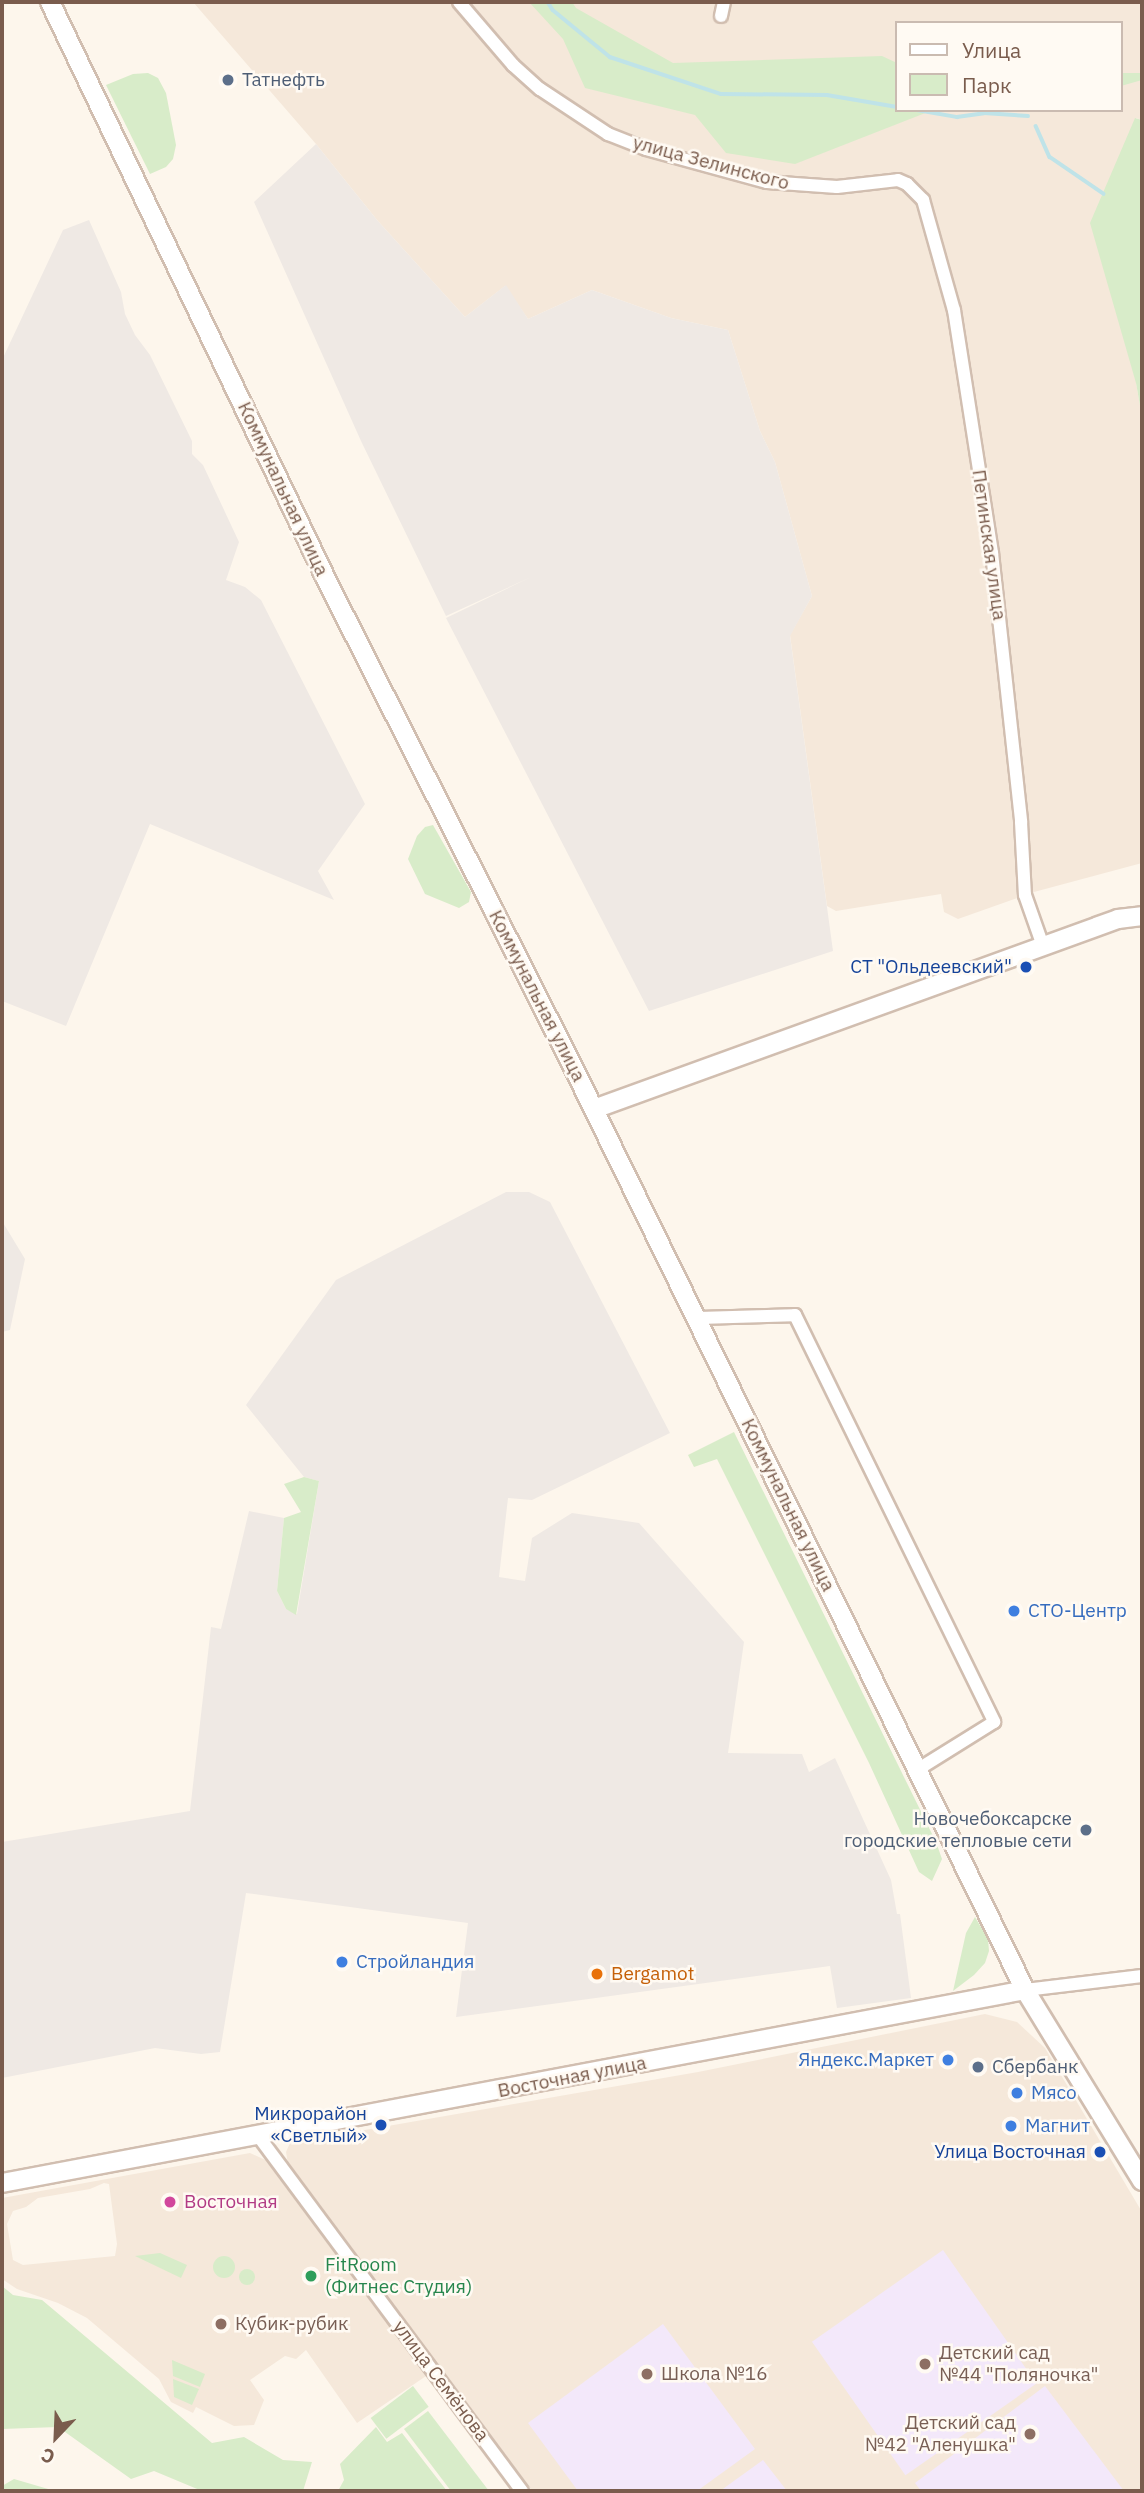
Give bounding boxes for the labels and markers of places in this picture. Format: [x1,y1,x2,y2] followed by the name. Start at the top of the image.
[242,69,325,91] place label: Татнефть
[220,72,236,88] marker: Татнефть
[850,956,1012,978] place label: СТ "Ольдеевский"
[1018,959,1034,975] marker: СТ "Ольдеевский"
[1028,1600,1127,1622] place label: СТО-Центр
[1006,1603,1022,1619] marker: СТО-Центр
[844,1808,1072,1852] place label: Новочебоксарске городские тепловые сети
[1078,1822,1094,1838] marker: Новочебоксарске городские тепловые сети
[356,1951,474,1973] place label: Стройландия
[334,1954,350,1970] marker: Стройландия
[611,1963,694,1985] place label: Bergamot
[589,1966,605,1982] marker: Bergamot
[798,2049,934,2071] place label: Яндекс.Маркет
[940,2052,956,2068] marker: Яндекс.Маркет
[992,2056,1079,2078] place label: Сбербанк
[970,2059,986,2075] marker: Сбербанк
[1031,2082,1077,2104] place label: Мясо
[1009,2085,1025,2101] marker: Мясо
[254,2103,367,2147] place label: Микрорайон «Светлый»
[1025,2115,1090,2137] place label: Магнит
[373,2117,389,2133] marker: Микрорайон «Светлый»
[1003,2118,1019,2134] marker: Магнит
[934,2141,1086,2163] place label: Улица Восточная
[1092,2144,1108,2160] marker: Улица Восточная
[184,2191,278,2213] place label: Восточная
[162,2194,178,2210] marker: Восточная
[325,2254,472,2298] place label: FitRoom (Фитнес Студия)
[303,2268,319,2284] marker: FitRoom (Фитнес Студия)
[235,2313,348,2335] place label: Кубик-рубик
[213,2316,229,2332] marker: Кубик-рубик
[939,2342,1099,2386] place label: Детский сад №44 "Поляночка"
[917,2356,933,2372] marker: Детский сад №44 "Поляночка"
[661,2363,768,2385] place label: Школа №16
[639,2366,655,2382] marker: Школа №16
[865,2412,1016,2456] place label: Детский сад №42 "Аленушка"
[1022,2426,1038,2442] marker: Детский сад №42 "Аленушка"

